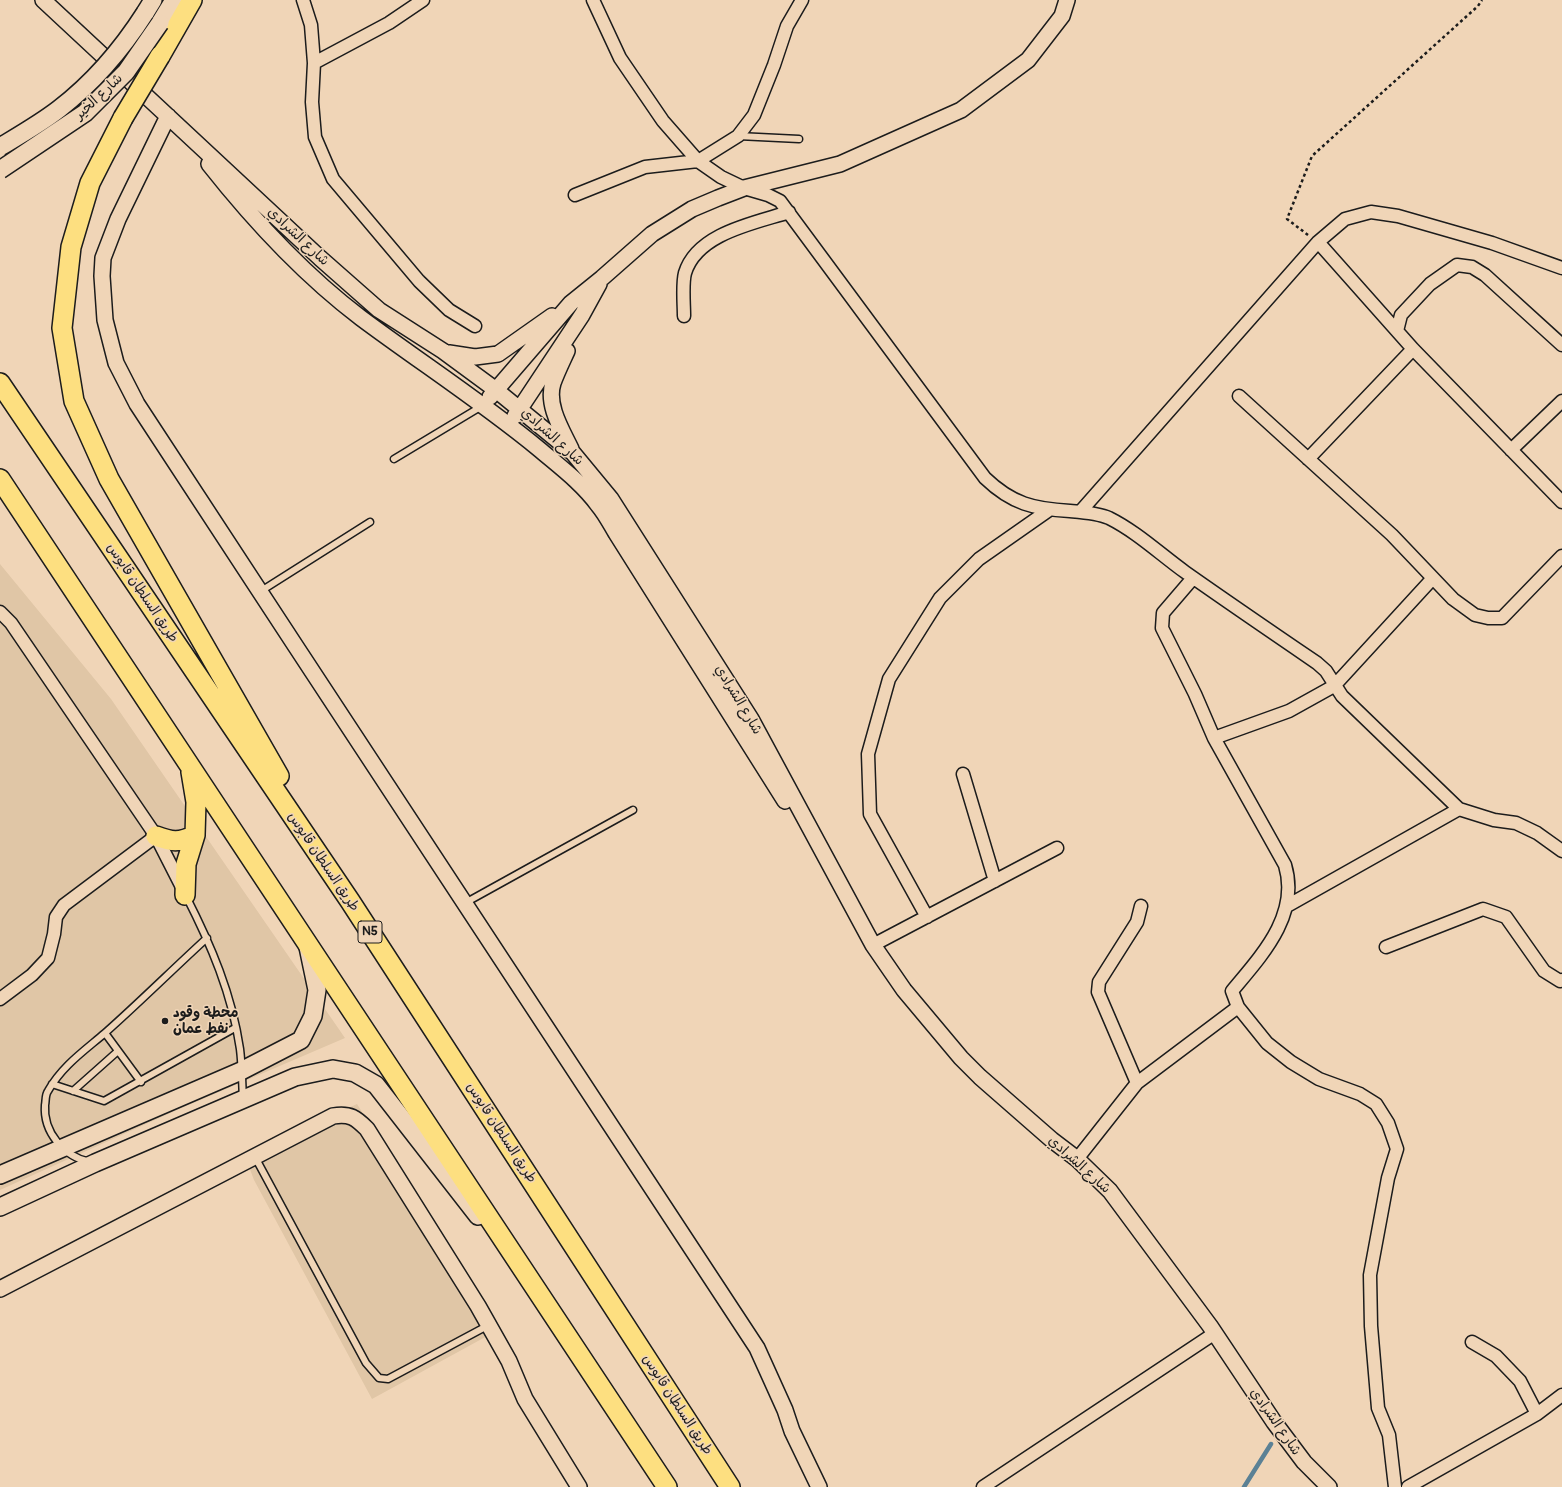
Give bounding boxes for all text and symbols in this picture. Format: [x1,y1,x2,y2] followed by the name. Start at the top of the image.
[71,71,127,123] street label: شارع الخير
[264,204,332,270] street label: شارع الشرادي
[517,405,587,469] street label: شارع الشرادي
[102,540,182,646] street label: طريق السلطان قابوس
[711,662,765,738] street label: شارع الشرادي
[283,809,363,915] street label: طريق السلطان قابوس
[358,921,382,943] road number: N5
[173,1005,238,1038] place label: محطة وقود نفط عمان
[160,1016,170,1026] marker: محطة وقود نفط عمان
[462,1080,540,1186] street label: طريق السلطان قابوس
[1044,1133,1114,1197] street label: شارع الشرادي
[638,1352,716,1458] street label: طريق السلطان قابوس
[1246,1385,1304,1459] street label: شارع الشرادي

